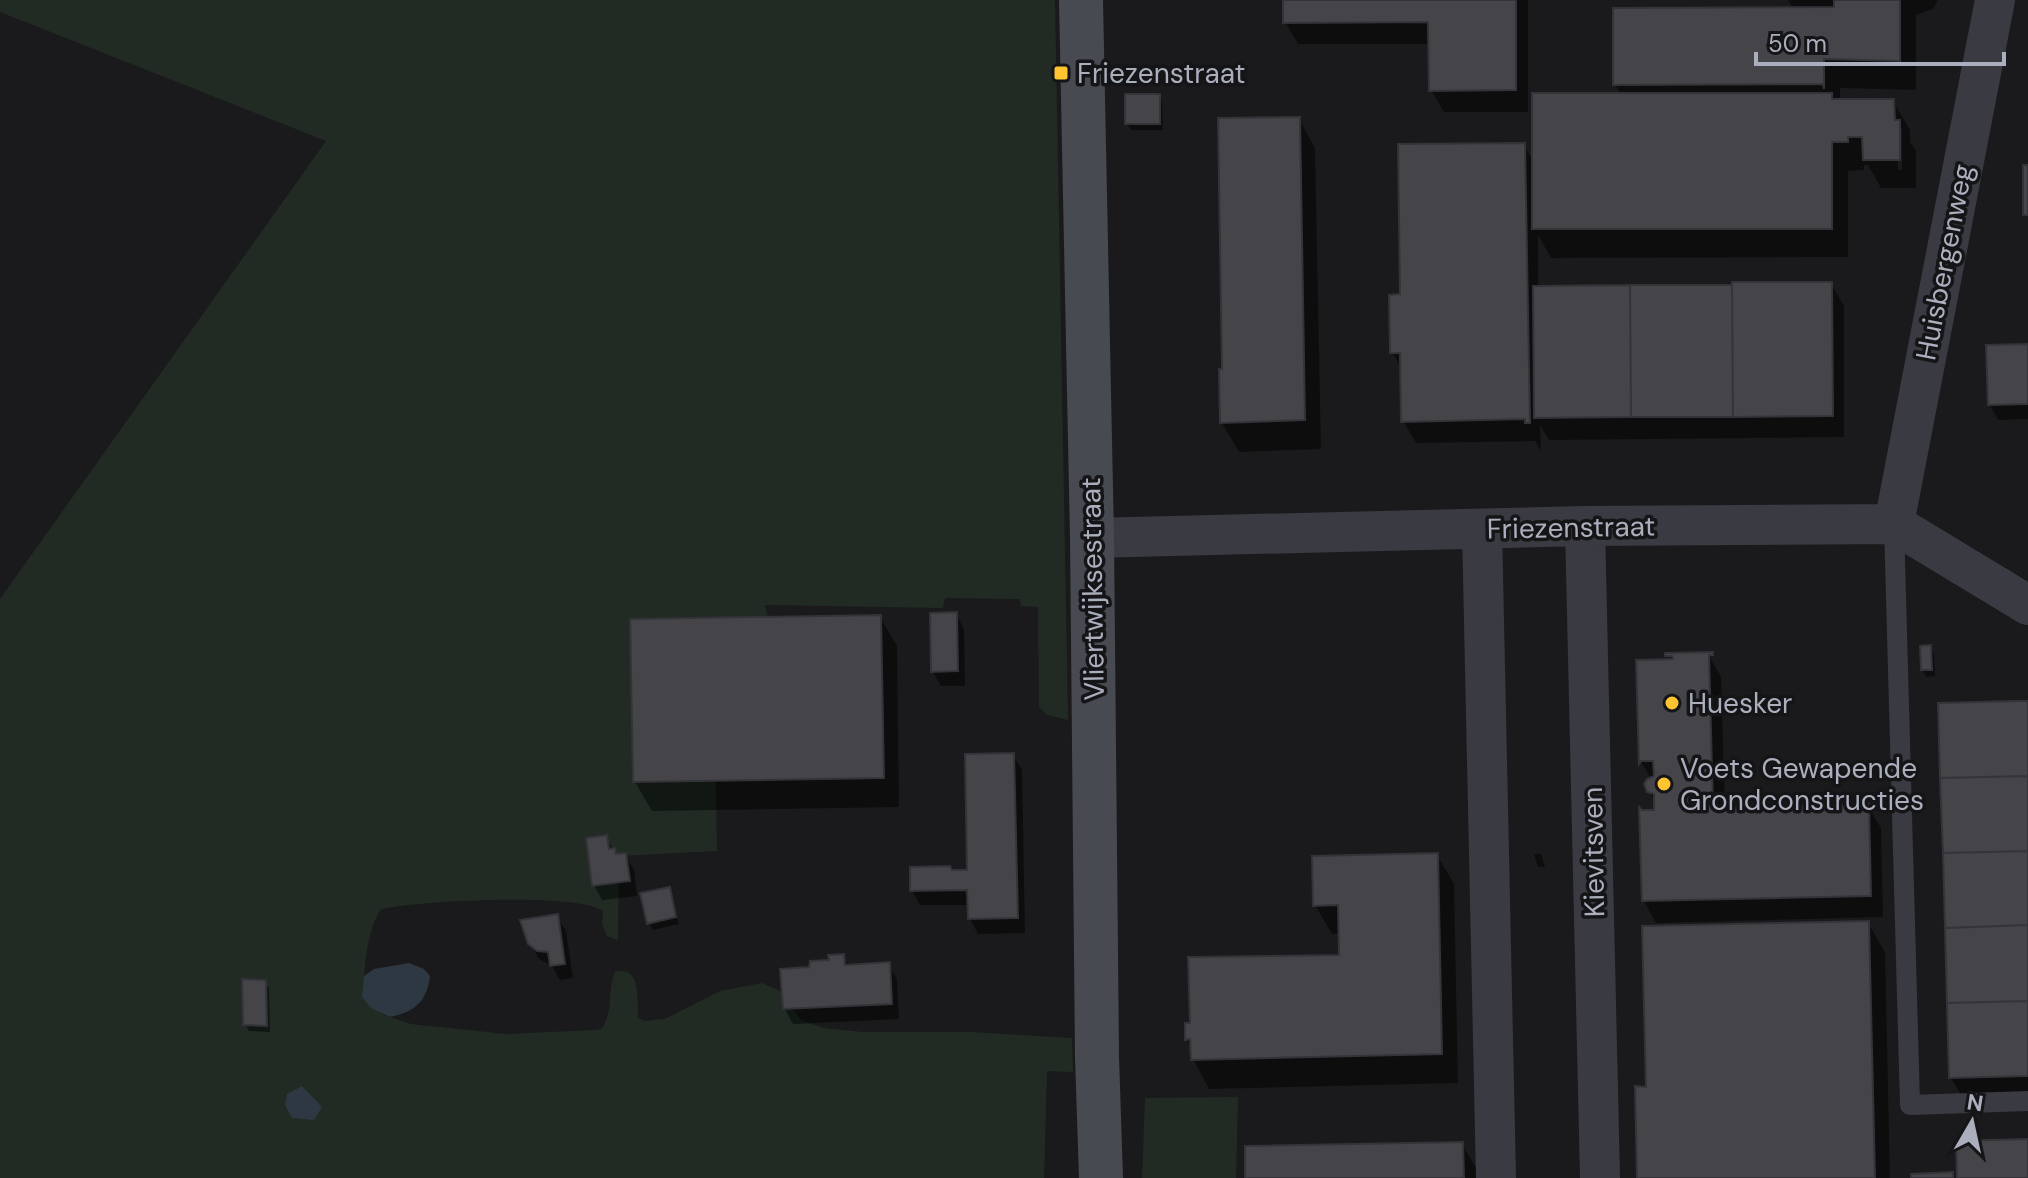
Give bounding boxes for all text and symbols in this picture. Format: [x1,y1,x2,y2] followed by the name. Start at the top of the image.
[1756,16,2004,66] scale bar
[1768,28,1827,59] text: 50 m
[1077,55,1246,92] place label: Friezenstraat
[1052,64,1070,82] marker: Friezenstraat
[1907,161,1982,363] street label: Huisbergenweg
[1072,477,1113,701] street label: Vliertwijksestraat
[1486,508,1656,547] street label: Friezenstraat
[1688,685,1792,722] place label: Huesker
[1663,694,1681,712] marker: Huesker
[1680,750,1924,819] place label: Voets Gewapende Grondconstructies
[1655,775,1673,793] marker: Voets Gewapende Grondconstructies
[1574,787,1613,917] street label: Kievitsven
[1932,1082,2012,1162] north arrow
[1965,1087,1985,1118] text: N

